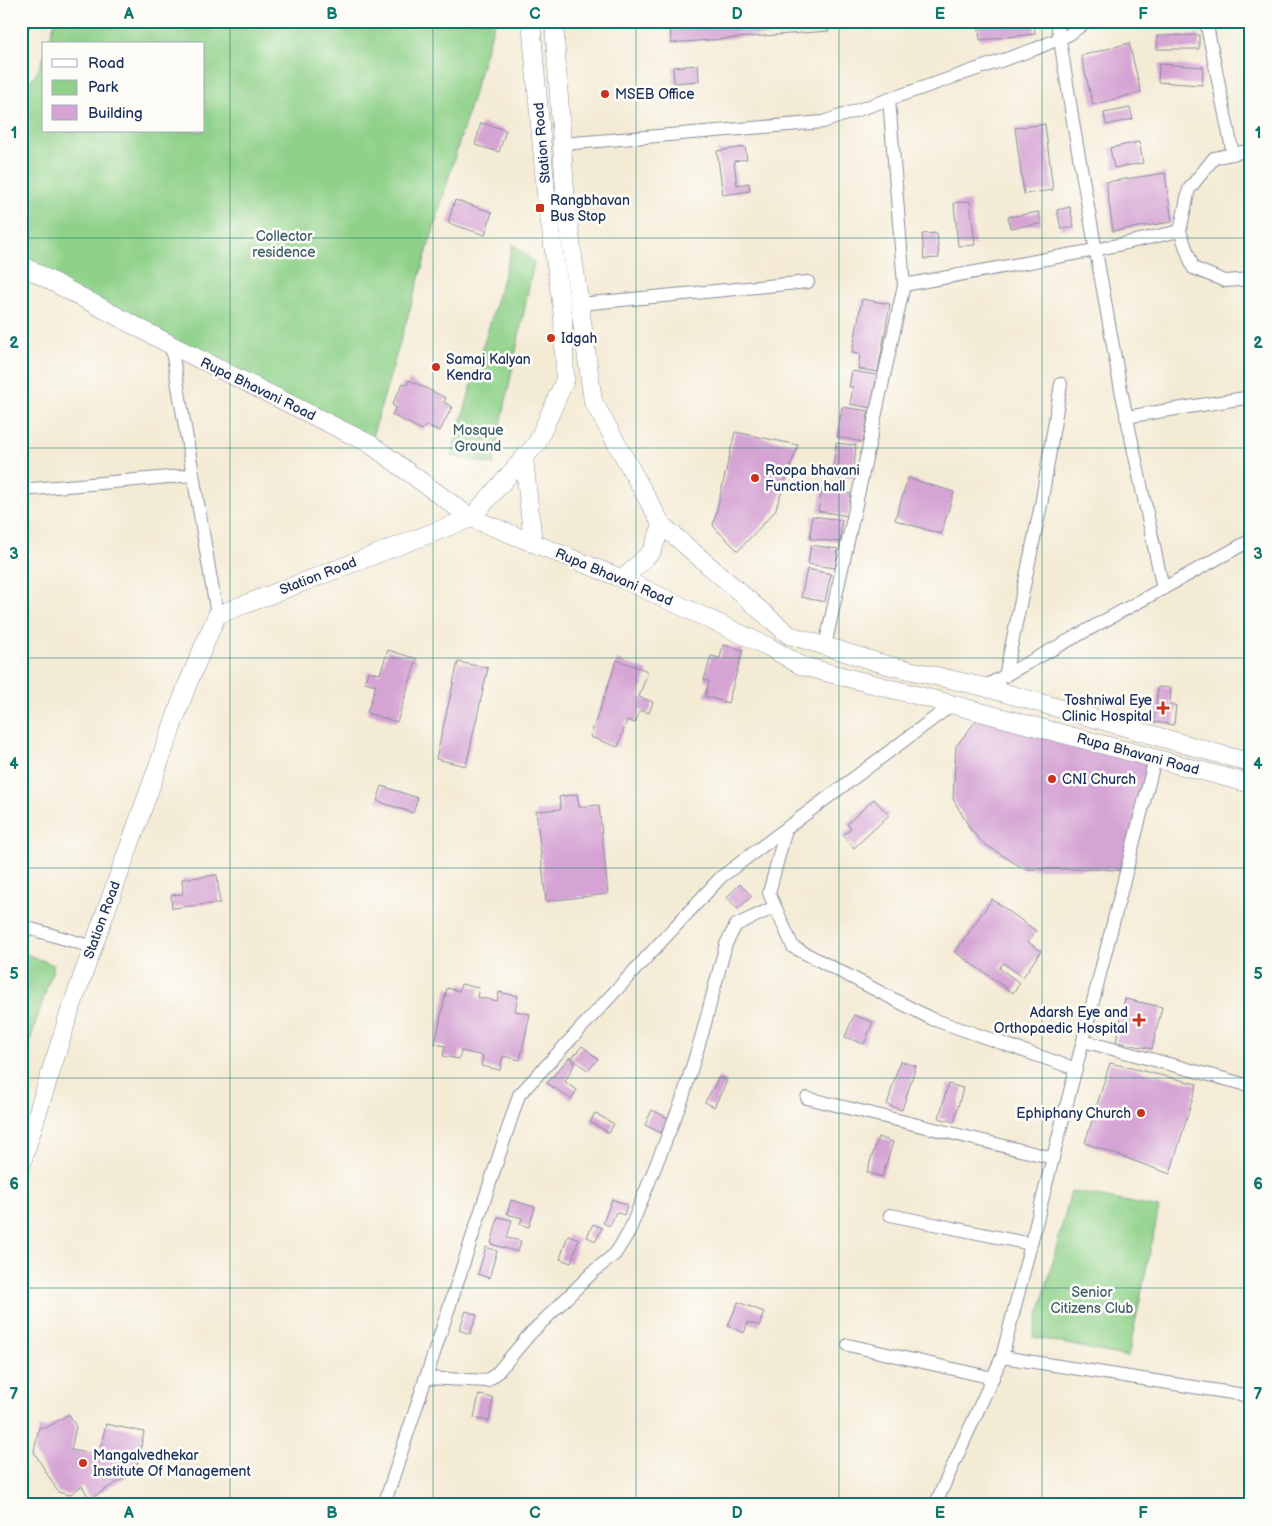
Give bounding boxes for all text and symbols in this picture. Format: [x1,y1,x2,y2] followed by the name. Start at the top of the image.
[123,5,134,24] text: A
[326,5,338,24] text: B
[529,5,541,24] text: C
[731,5,743,24] text: D
[935,5,945,24] text: E
[1138,5,1148,24] text: F
[42,42,205,132] legend
[88,54,124,73] text: Road
[88,78,119,97] text: Park
[615,86,695,103] place label: MSEB Office
[599,88,611,100] marker: MSEB Office
[530,102,554,184] street label: Station Road
[88,104,143,123] text: Building
[11,124,17,143] text: 1
[1255,124,1261,143] text: 1
[550,192,630,225] place label: Rangbhavan Bus Stop
[534,202,546,214] marker: Rangbhavan Bus Stop
[252,228,316,261] park label: Collector residence
[561,330,597,347] place label: Idgah
[545,332,557,344] marker: Idgah
[9,334,19,353] text: 2
[1253,334,1263,353] text: 2
[446,351,531,384] place label: Samaj Kalyan Kendra
[198,354,318,424] street label: Rupa Bhavani Road
[430,361,442,373] marker: Samaj Kalyan Kendra
[452,422,504,455] park label: Mosque Ground
[765,462,860,495] place label: Roopa bhavani Function hall
[749,472,761,484] marker: Roopa bhavani Function hall
[9,545,19,564] text: 3
[553,545,675,609] street label: Rupa Bhavani Road
[1253,545,1263,564] text: 3
[277,553,359,599] street label: Station Road
[1062,692,1152,725] place label: Toshniwal Eye Clinic Hospital
[1156,701,1170,715] marker: Toshniwal Eye Clinic Hospital
[1075,729,1201,779] street label: Rupa Bhavani Road
[9,755,19,774] text: 4
[1253,755,1263,774] text: 4
[1062,771,1136,788] place label: CNI Church
[1046,773,1058,785] marker: CNI Church
[80,879,124,961] street label: Station Road
[9,965,19,984] text: 5
[1253,965,1263,984] text: 5
[994,1004,1128,1037] place label: Adarsh Eye and Orthopaedic Hospital
[1132,1013,1146,1027] marker: Adarsh Eye and Orthopaedic Hospital
[1016,1105,1131,1122] place label: Ephiphany Church
[1135,1107,1147,1119] marker: Ephiphany Church
[9,1175,19,1194] text: 6
[1253,1175,1263,1194] text: 6
[1051,1284,1134,1317] park label: Senior Citizens Club
[10,1385,19,1404] text: 7
[1254,1385,1263,1404] text: 7
[93,1447,252,1480] place label: Mangalvedhekar Institute Of Management
[77,1457,89,1469] marker: Mangalvedhekar Institute Of Management
[123,1504,134,1523] text: A
[326,1504,338,1523] text: B
[529,1504,541,1523] text: C
[731,1504,743,1523] text: D
[935,1504,945,1523] text: E
[1138,1504,1148,1523] text: F

